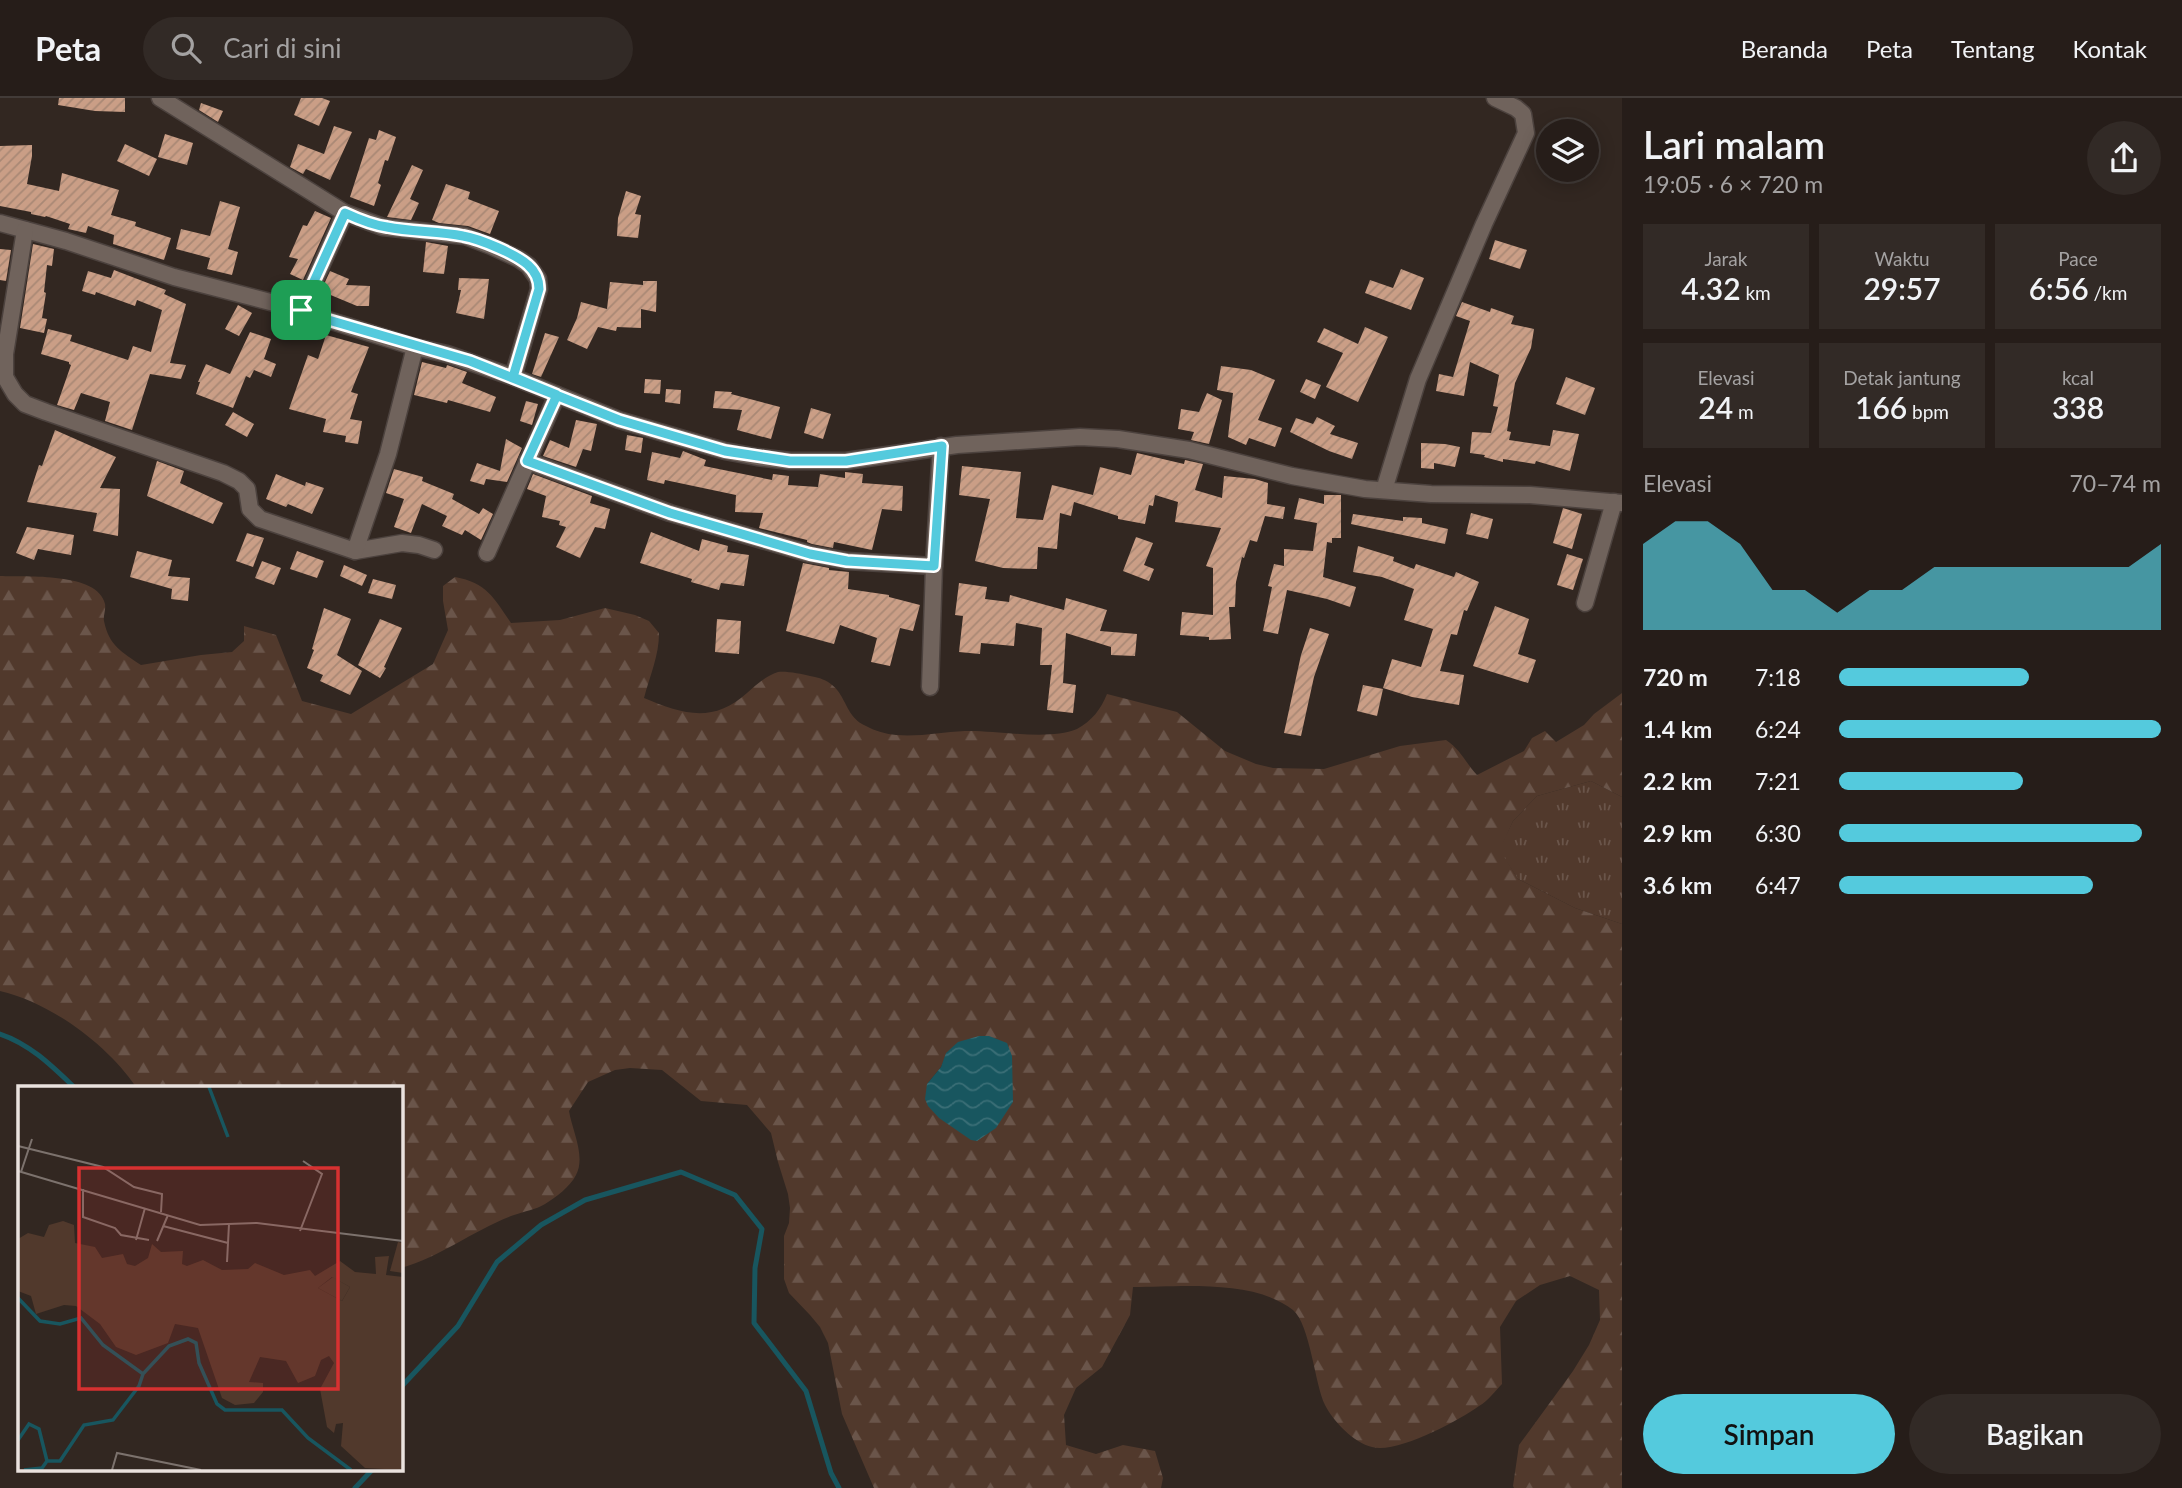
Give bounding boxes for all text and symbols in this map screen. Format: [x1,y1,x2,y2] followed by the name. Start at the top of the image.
[143,17,633,80] search box
[35,28,101,68] text: Peta
[167,29,205,67] icon: search
[223,32,342,64] text: Cari di sini
[1741,34,1828,63] text: Beranda
[1866,34,1913,63] text: Peta
[1951,34,2034,63] text: Tentang
[2072,34,2147,63] text: Kontak
[1536,119,1599,182] map controls
[1536,119,1599,182] button: layers
[1643,121,1825,167] text: Lari malam
[2087,121,2161,195] button: share
[1643,170,1823,198] text: 19:05 · 6 × 720 m
[1705,247,1747,270] text: Jarak
[1874,247,1930,270] text: Waktu
[2058,247,2098,270] text: Pace
[1681,270,1741,306] text: 4.32
[1863,270,1941,306] text: 29:57
[2029,270,2089,306] text: 6:56
[271,280,331,340] pin
[1741,281,1771,304] text: km
[2089,281,2127,304] text: /km
[282,291,320,329] icon: arrive
[1697,366,1755,389] text: Elevasi
[1843,366,1961,389] text: Detak jantung
[2062,366,2094,389] text: kcal
[1698,389,1733,425] text: 24
[1855,389,1907,425] text: 166
[2052,389,2104,425] text: 338
[1733,400,1754,423] text: m
[1907,400,1949,423] text: bpm
[1643,469,1712,497] text: Elevasi
[2069,469,2161,497] text: 70–74 m
[1643,663,1708,691] text: 720 m
[1755,663,1801,691] text: 7:18
[1643,715,1712,743] text: 1.4 km
[1755,715,1801,743] text: 6:24
[1643,767,1712,795] text: 2.2 km
[1755,767,1801,795] text: 7:21
[1643,819,1712,847] text: 2.9 km
[1755,819,1801,847] text: 6:30
[1643,871,1712,899] text: 3.6 km
[1755,871,1801,899] text: 6:47
[18,1086,402,1470] inset map
[1643,1394,1895,1474] button: Simpan
[1909,1394,2161,1474] button: Bagikan

